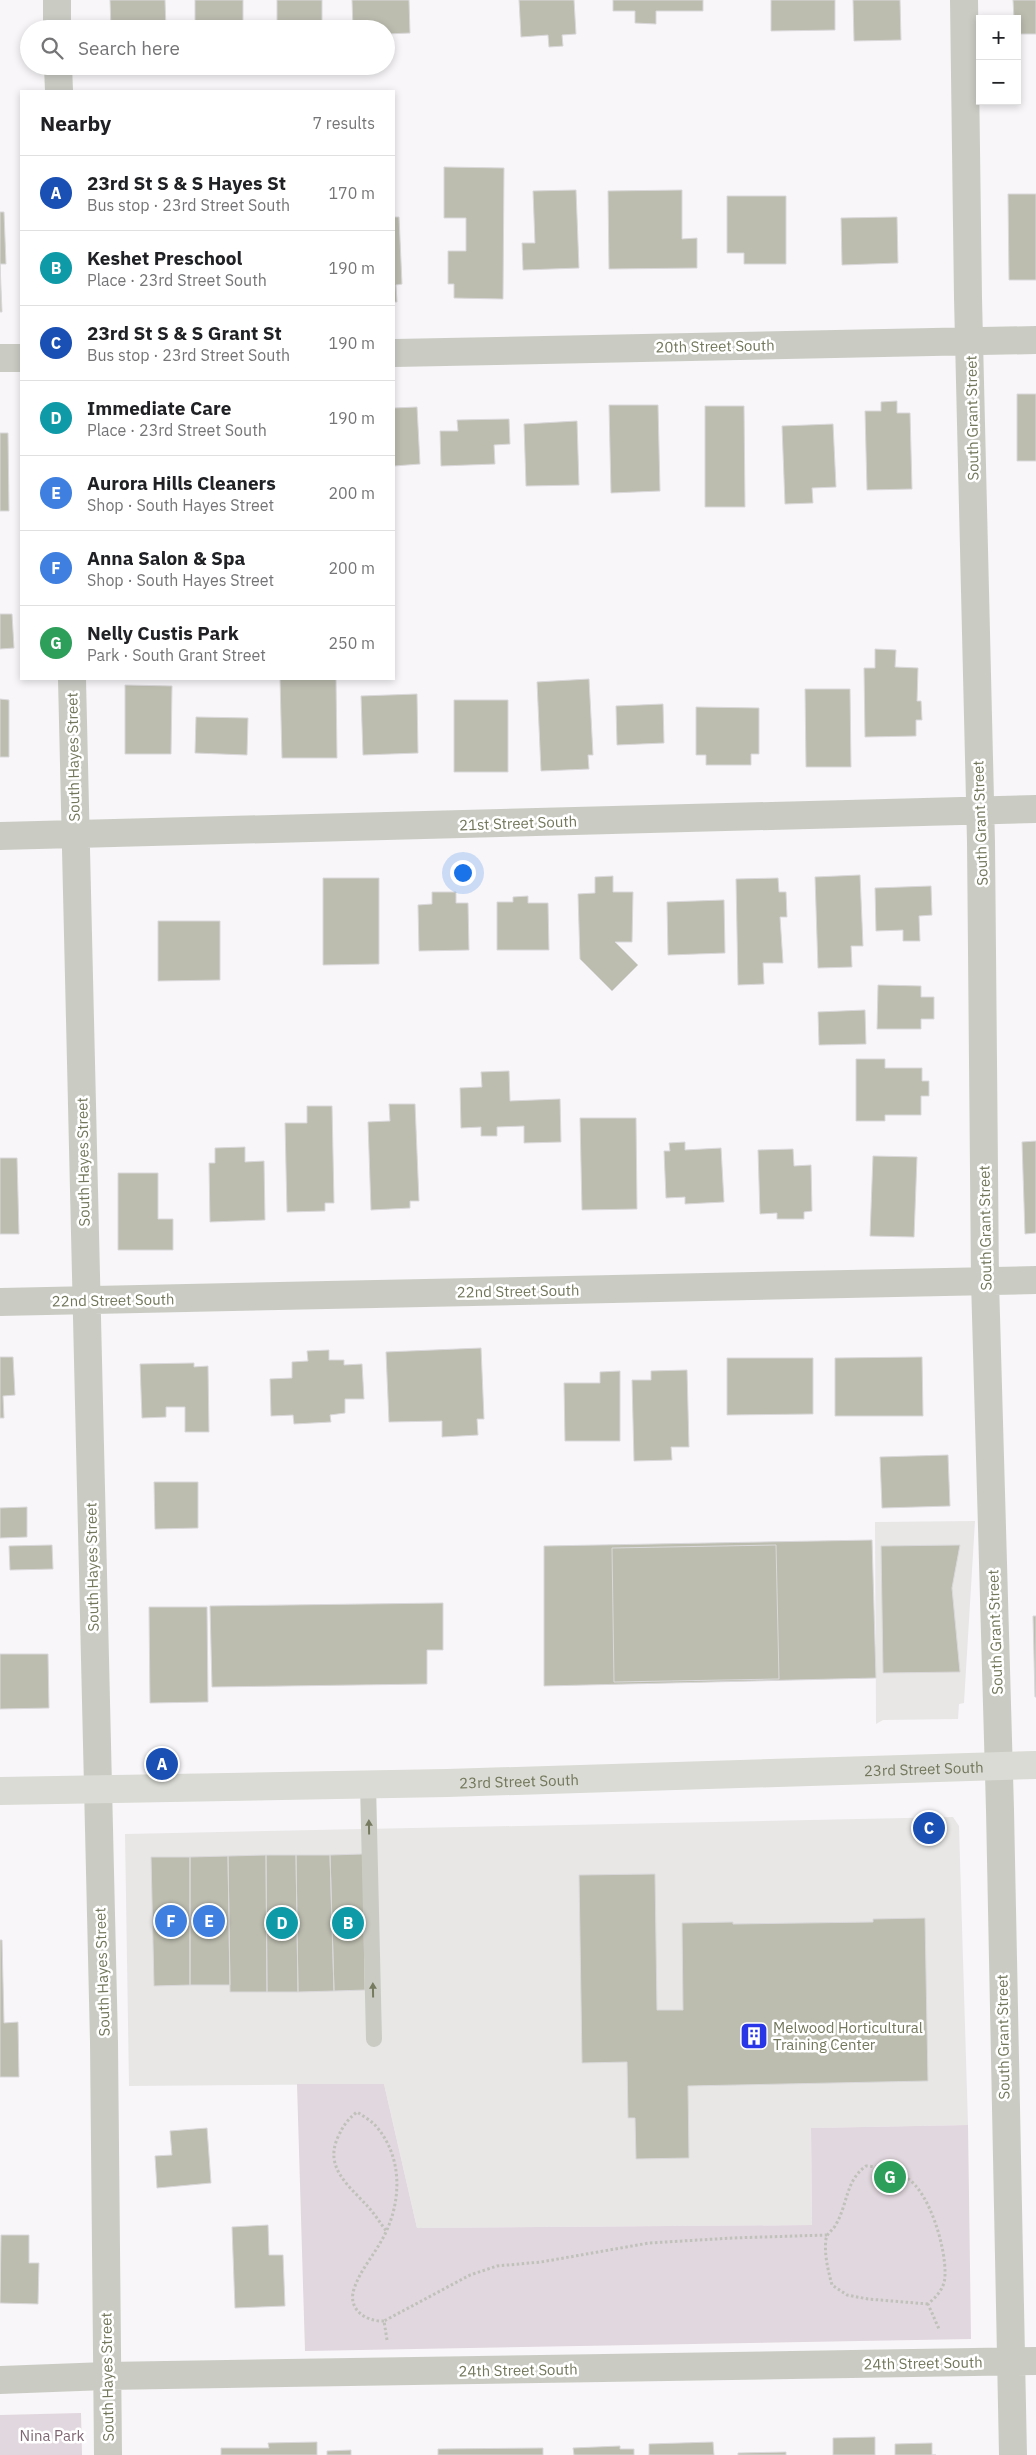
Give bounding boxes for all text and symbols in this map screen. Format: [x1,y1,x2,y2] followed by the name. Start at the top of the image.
[976,15,1021,105] map controls
[976,15,1021,60] button: +
[20,20,395,75] search box
[38,34,66,62] icon: search
[78,36,180,60] text: Search here
[976,60,1021,105] button: −
[40,109,111,137] text: Nearby
[312,113,375,133] text: 7 results
[87,171,286,195] text: 23rd St S & S Hayes St
[51,183,61,203] text: A
[328,183,375,203] text: 170 m
[87,195,290,215] text: Bus stop · 23rd Street South
[87,246,242,270] text: Keshet Preschool
[51,258,61,278] text: B
[328,258,375,278] text: 190 m
[87,270,267,290] text: Place · 23rd Street South
[87,321,282,345] text: 23rd St S & S Grant St
[51,333,61,353] text: C
[328,333,375,353] text: 190 m
[655,335,775,357] street label: 20th Street South
[87,345,290,365] text: Bus stop · 23rd Street South
[961,355,983,481] street label: South Grant Street
[87,396,231,420] text: Immediate Care
[50,408,62,428] text: D
[328,408,375,428] text: 190 m
[87,420,267,440] text: Place · 23rd Street South
[87,471,276,495] text: Aurora Hills Cleaners
[51,483,61,503] text: E
[328,483,375,503] text: 200 m
[87,495,274,515] text: Shop · South Hayes Street
[87,546,245,570] text: Anna Salon & Spa
[51,558,61,578] text: F
[328,558,375,578] text: 200 m
[87,570,274,590] text: Shop · South Hayes Street
[87,621,239,645] text: Nelly Custis Park
[50,633,62,653] text: G
[328,633,375,653] text: 250 m
[87,645,266,665] text: Park · South Grant Street
[62,692,84,822] street label: South Hayes Street
[968,760,992,886] street label: South Grant Street
[459,811,577,835] street label: 21st Street South
[450,860,476,886] your location
[72,1097,94,1227] street label: South Hayes Street
[974,1165,996,1291] street label: South Grant Street
[456,1280,580,1302] street label: 22nd Street South
[51,1289,175,1311] street label: 22nd Street South
[81,1502,103,1632] street label: South Hayes Street
[983,1569,1007,1695] street label: South Grant Street
[146,1745,178,1783] pin: A
[863,1757,984,1780] street label: 23rd Street South
[459,1769,579,1792] street label: 23rd Street South
[913,1809,945,1847] pin: C
[365,1819,373,1835] one-way arrow
[155,1902,187,1940] pin: F
[193,1902,225,1940] pin: E
[266,1904,298,1942] pin: D
[332,1904,364,1942] pin: B
[90,1907,114,2037] street label: South Hayes Street
[992,1974,1014,2100] street label: South Grant Street
[369,1982,377,1998] one-way arrow
[773,2018,923,2054] place label: Melwood Horticultural Training Center
[739,2021,769,2051] building icon: Melwood Horticultural Training Center
[874,2158,906,2196] pin: G
[96,2312,118,2442] street label: South Hayes Street
[863,2352,983,2374] street label: 24th Street South
[458,2359,578,2381] street label: 24th Street South
[20,2426,84,2445] park label: Nina Park

